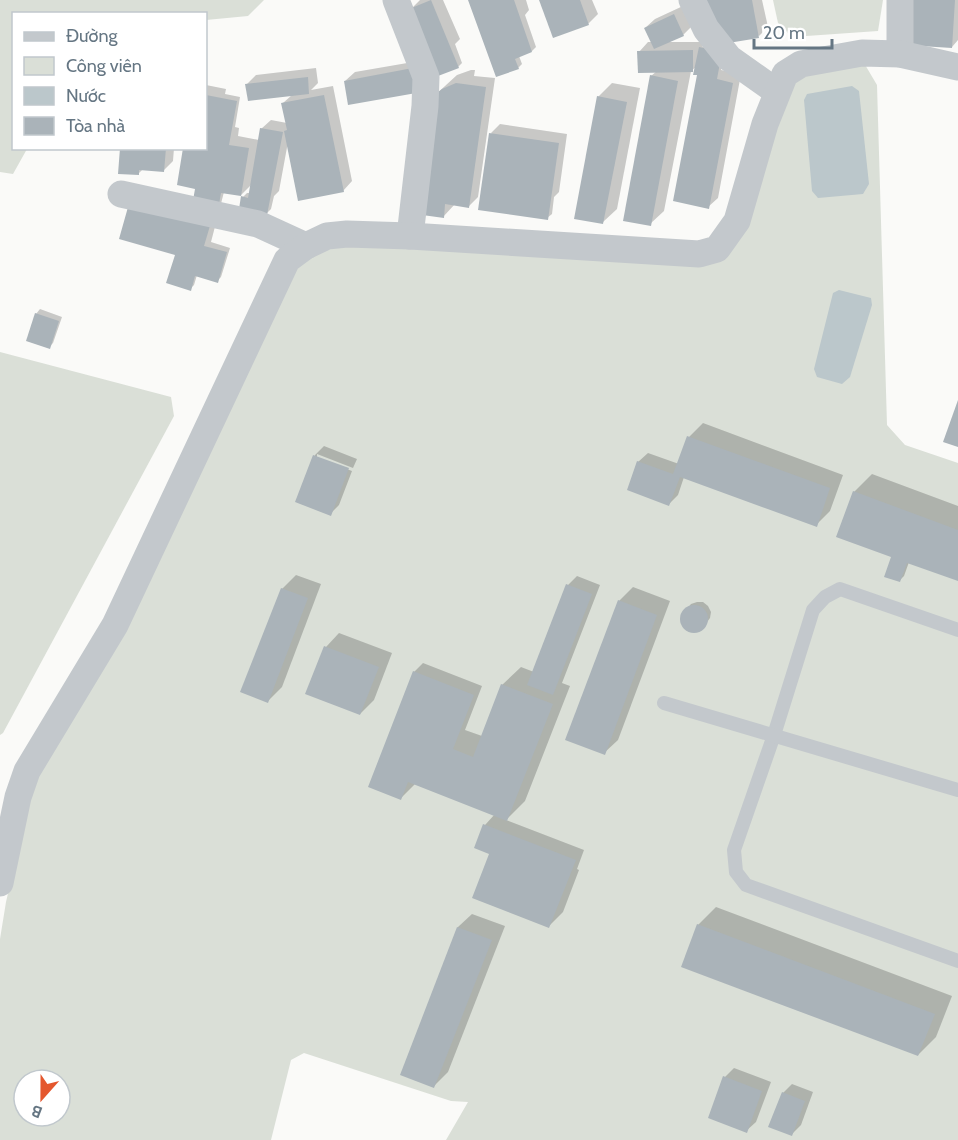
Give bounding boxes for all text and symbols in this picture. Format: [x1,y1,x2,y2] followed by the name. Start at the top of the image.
[12,12,207,150] legend
[754,12,832,50] scale bar
[763,22,805,44] text: 20 m
[66,25,119,47] text: Đường
[66,55,142,77] text: Công viên
[66,85,106,107] text: Nước
[66,115,126,137] text: Tòa nhà
[12,1068,72,1128] north arrow
[29,1101,45,1122] text: B

